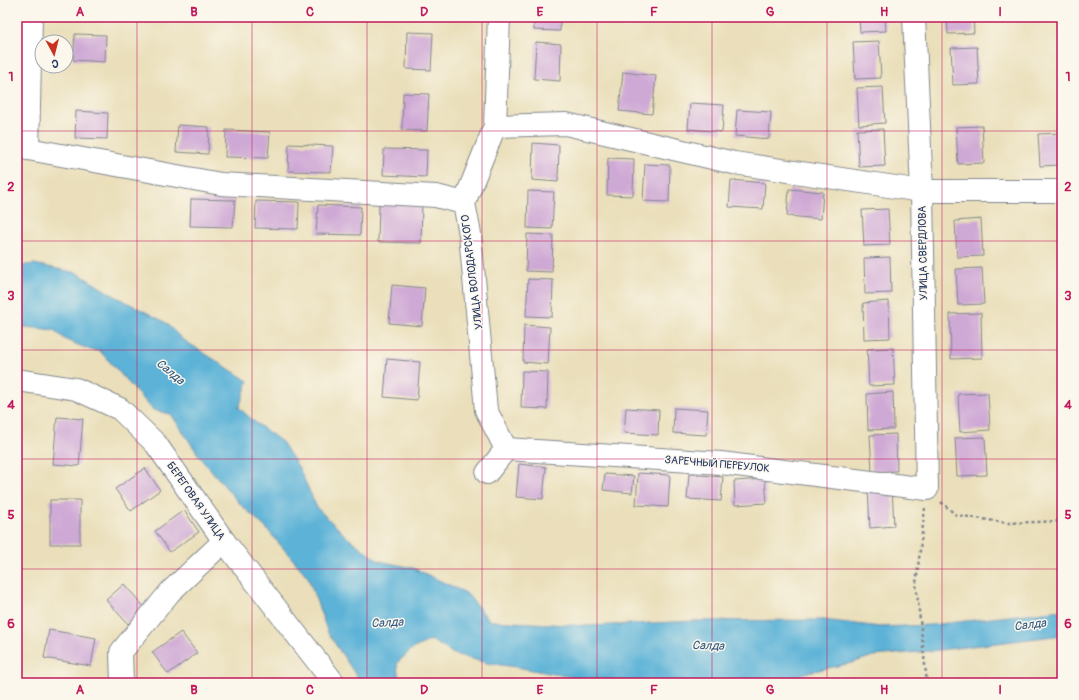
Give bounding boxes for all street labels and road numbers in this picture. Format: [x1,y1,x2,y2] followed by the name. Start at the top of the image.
[916,205,930,301] street label: УЛИЦА СВЕРДЛОВА
[459,214,485,330] street label: УЛИЦА ВОЛОДАРСКОГО
[664,453,770,475] street label: ЗАРЕЧНЫЙ ПЕРЕУЛОК
[164,459,228,543] street label: БЕРЕГОВАЯ УЛИЦА

